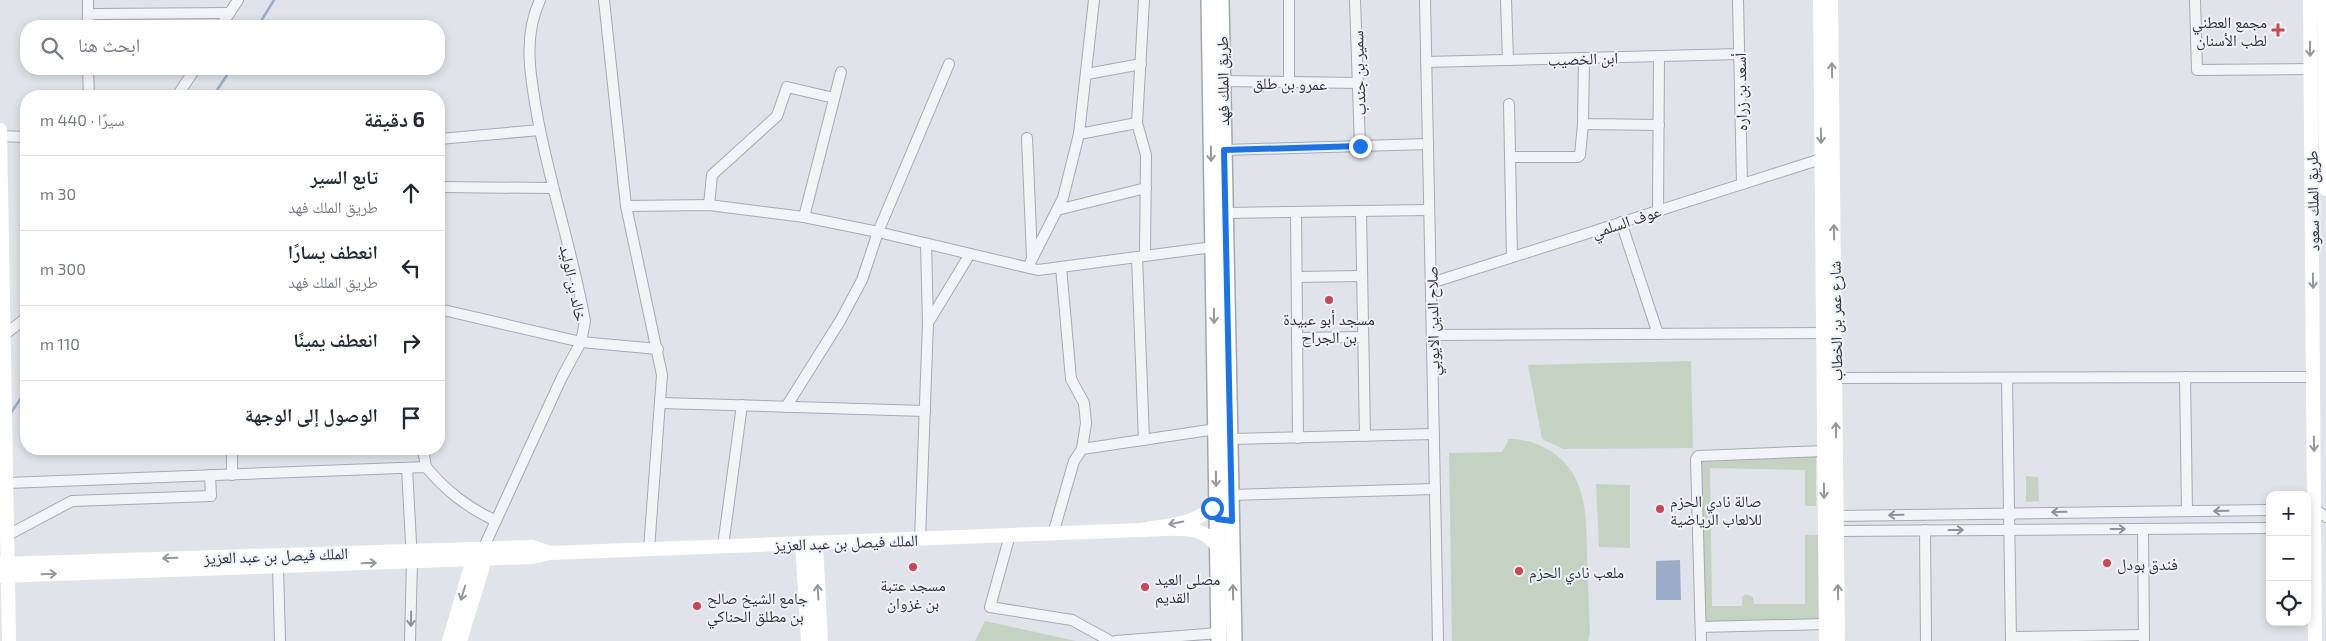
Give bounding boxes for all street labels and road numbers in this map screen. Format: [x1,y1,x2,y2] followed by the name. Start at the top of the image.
[1347,30,1371,116] street label: سمير بن جندب
[1212,36,1234,126] street label: طريق الملك فهد
[1548,47,1619,71] street label: ابن الخصيب
[1730,53,1752,131] street label: أسعد بن زراره
[1253,73,1327,95] street label: عمرو بن طلق
[2302,150,2324,252] street label: طريق الملك سعود
[1589,201,1664,245] street label: عوف السلمي
[555,243,591,323] street label: خالد بن الوليد
[1824,261,1848,381] street label: شارع عمر بن الخطاب
[1422,266,1447,376] street label: صلاح الدين الايوبي
[772,530,919,556] street label: الملك فيصل بن عبد العزيز
[202,543,349,569] street label: الملك فيصل بن عبد العزيز

